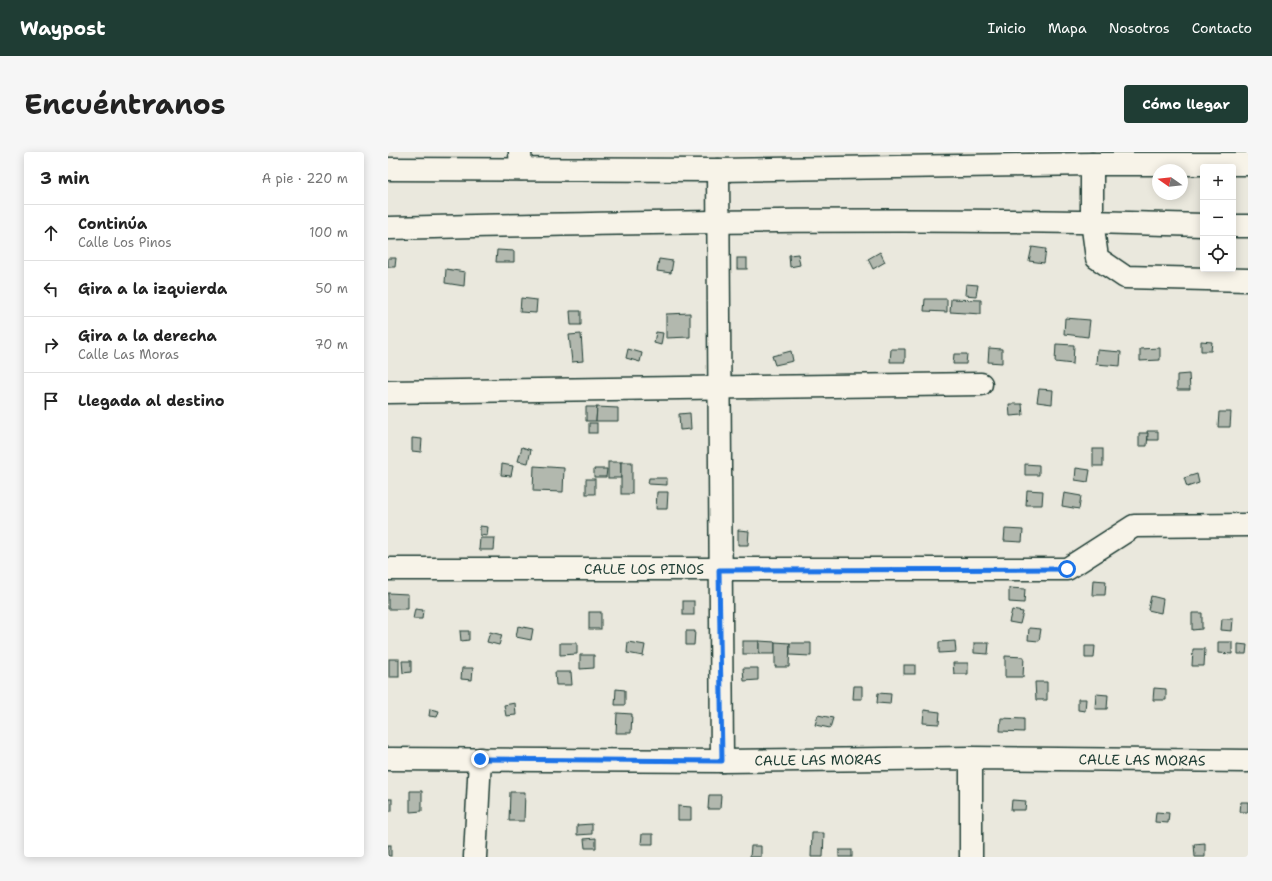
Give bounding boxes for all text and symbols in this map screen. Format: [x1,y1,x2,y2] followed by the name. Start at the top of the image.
[20,16,105,41] text: Waypost
[988,19,1026,37] text: Inicio
[1048,19,1087,37] text: Mapa
[1109,19,1170,37] text: Nosotros
[1192,19,1252,37] text: Contacto
[24,85,226,123] text: Encuéntranos
[1124,85,1248,123] button: Cómo llegar
[1152,164,1188,200] north arrow
[1200,164,1236,272] map controls
[1200,164,1236,200] button: +
[40,167,90,189] text: 3 min
[262,170,348,187] text: A pie · 220 m
[1200,200,1236,236] button: −
[78,214,147,234] text: Continúa
[40,222,62,244] icon: ahead
[309,224,348,241] text: 100 m
[78,234,172,251] text: Calle Los Pinos
[1200,236,1236,272] button: locate
[40,278,62,300] icon: left
[78,279,227,299] text: Gira a la izquierda
[315,280,348,297] text: 50 m
[78,326,217,346] text: Gira a la derecha
[40,334,62,356] icon: right
[314,336,348,353] text: 70 m
[78,346,179,363] text: Calle Las Moras
[40,390,62,412] icon: arrive
[78,391,225,411] text: Llegada al destino
[584,560,704,578] street label: CALLE LOS PINOS
[1058,560,1076,578] route start
[471,750,489,768] route end
[754,750,882,770] street label: CALLE LAS MORAS
[1078,750,1206,770] street label: CALLE LAS MORAS

